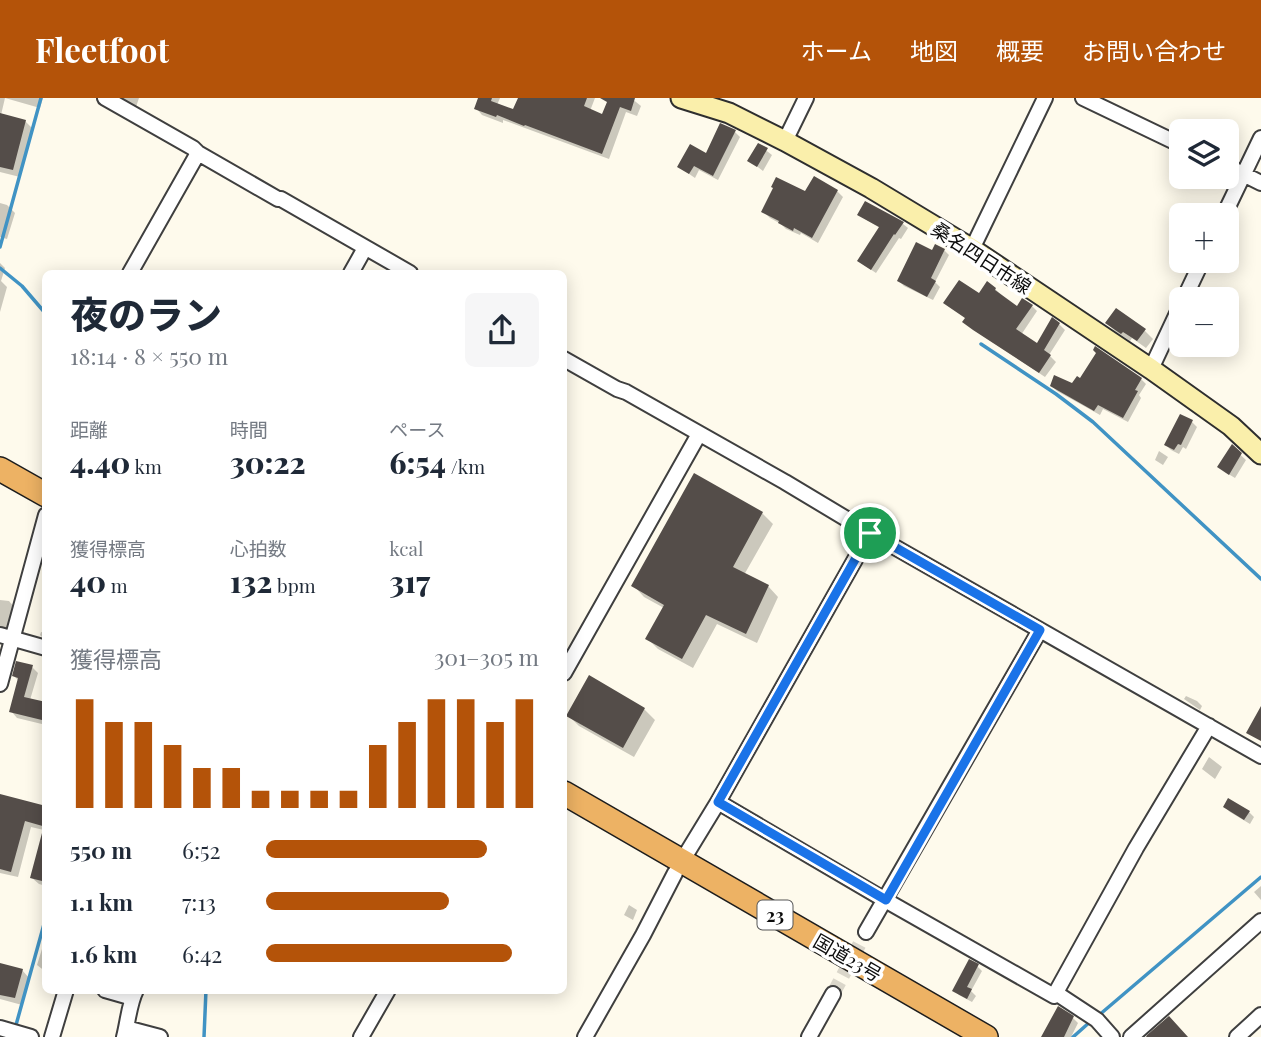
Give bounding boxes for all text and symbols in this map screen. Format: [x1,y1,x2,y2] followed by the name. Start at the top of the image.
[35,27,169,71] text: Fleetfoot
[801,34,872,66] text: ホーム
[910,34,958,66] text: 地図
[996,34,1044,66] text: 概要
[1082,34,1226,66] text: お問い合わせ
[1169,119,1239,357] map controls
[1169,119,1239,189] button: layers
[1169,203,1239,273] button: +
[927,215,1037,299] street label: 桑名四日市線
[1169,287,1239,357] button: −
[70,288,222,339] text: 夜のラン
[465,293,539,367] button: share
[70,340,228,371] text: 18:14 · 8 × 550 m
[70,416,108,442] text: 距離
[230,416,268,442] text: 時間
[389,416,445,442] text: ペース
[70,442,130,482] text: 4.40
[230,442,306,482] text: 30:22
[389,442,446,482] text: 6:54
[130,453,162,479] text: km
[446,453,485,479] text: /km
[840,503,900,563] pin
[851,514,889,552] icon: arrive
[70,535,146,561] text: 獲得標高
[230,535,287,561] text: 心拍数
[389,535,423,561] text: kcal
[70,561,106,601] text: 40
[230,561,272,601] text: 132
[389,561,430,601] text: 317
[106,572,128,598] text: m
[272,572,316,598] text: bpm
[434,641,539,672] text: 301–305 m
[70,643,162,674] text: 獲得標高
[70,834,132,865] text: 550 m
[182,834,221,865] text: 6:52
[70,886,133,917] text: 1.1 km
[182,886,216,917] text: 7:13
[758,900,792,930] road number: 23
[809,927,887,987] street label: 国道23号
[70,938,137,969] text: 1.6 km
[182,938,222,969] text: 6:42

